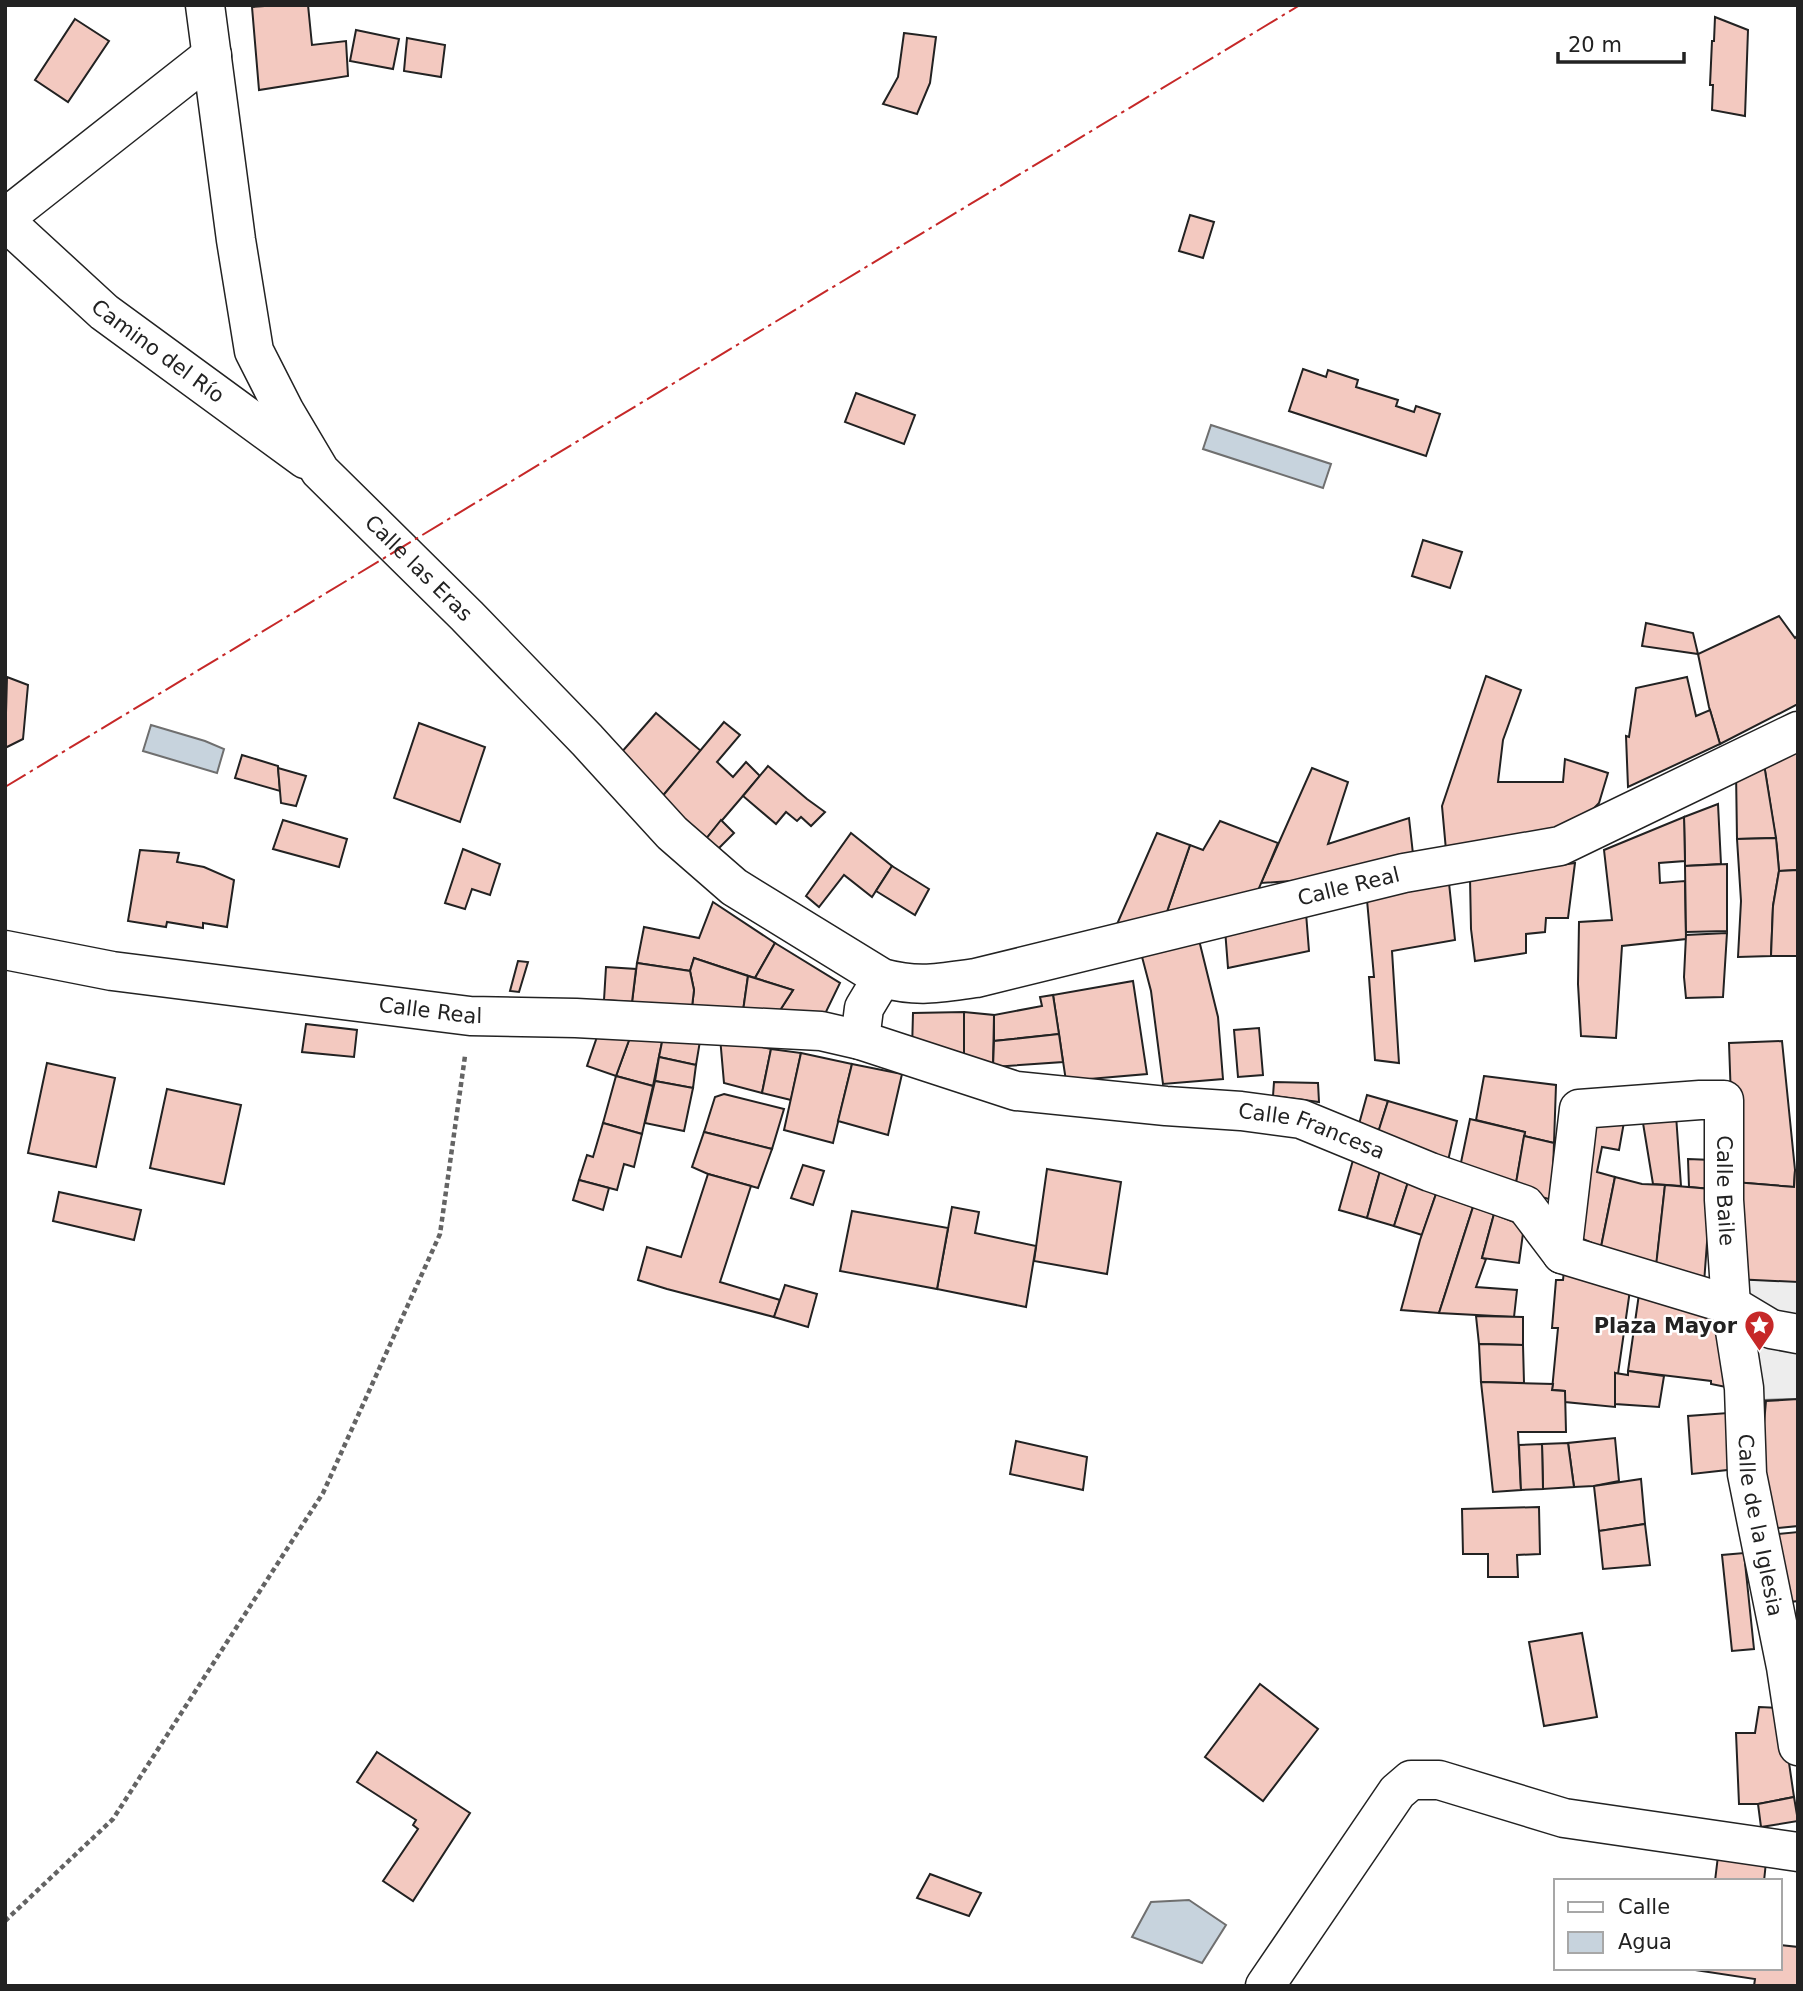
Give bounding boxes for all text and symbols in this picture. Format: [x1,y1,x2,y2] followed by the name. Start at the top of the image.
[1558,21,1684,65] scale bar
[1568,33,1622,57] text: 20 m
[86,294,229,408] street label: Camino del Río
[360,510,477,626] street label: Calle las Eras
[1295,863,1402,911] street label: Calle Real
[377,993,482,1029] street label: Calle Real
[1237,1099,1388,1164] street label: Calle Francesa
[1712,1135,1739,1247] street label: Calle Baile
[1743,1309,1777,1353] place icon: Plaza Mayor
[1594,1314,1738,1338] place label: Plaza Mayor
[1734,1433,1787,1618] street label: Calle de la Iglesia
[1554,1879,1782,1970] legend
[1618,1895,1670,1919] text: Calle
[1618,1930,1672,1954] text: Agua

